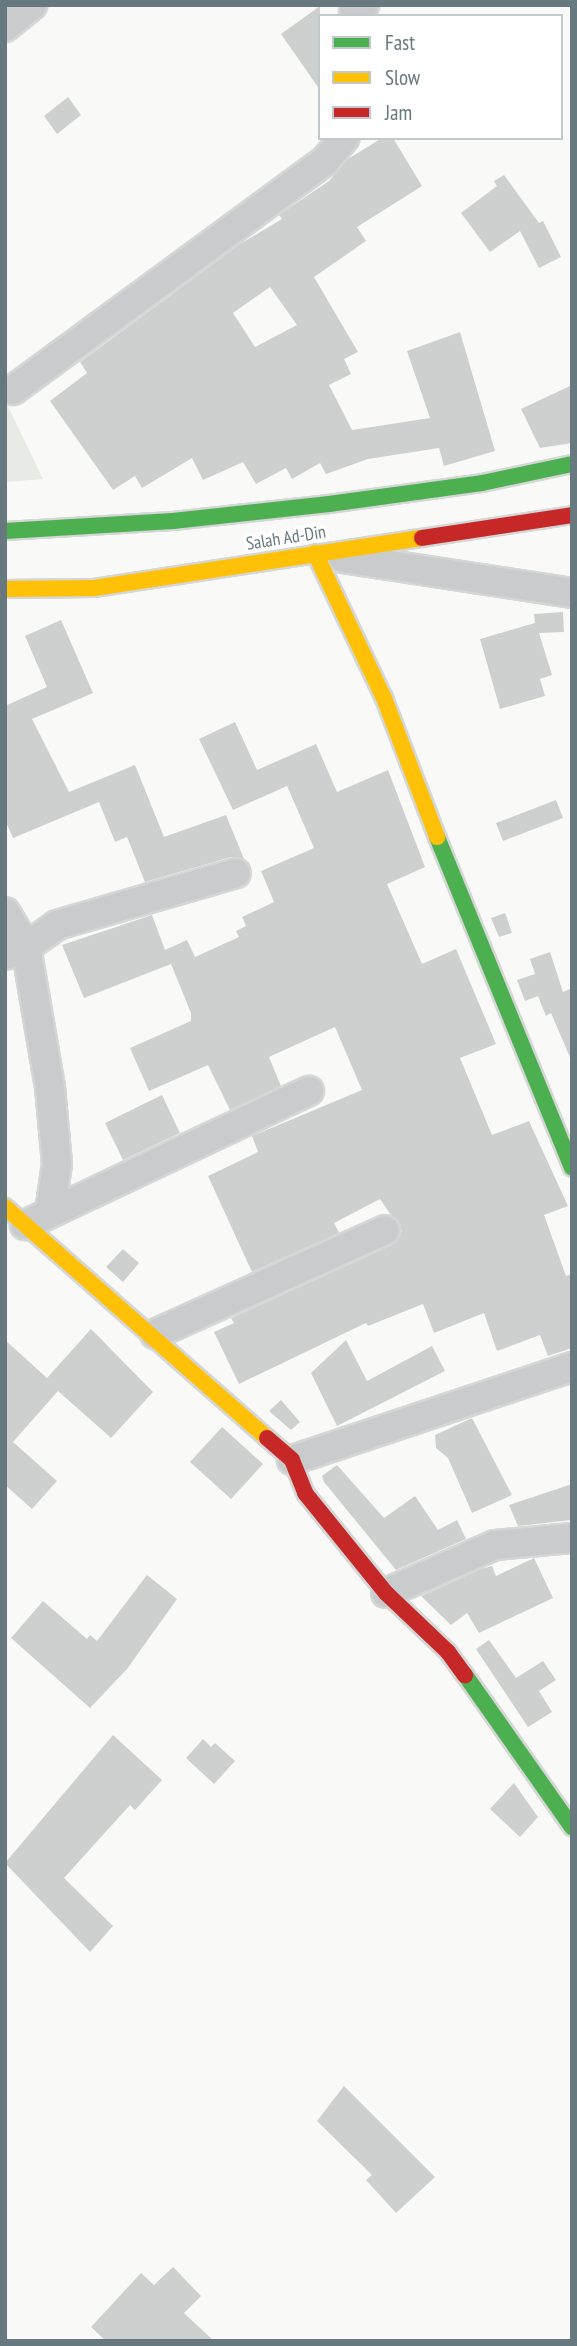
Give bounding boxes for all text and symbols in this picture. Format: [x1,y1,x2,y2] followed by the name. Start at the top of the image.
[318,14,563,140] legend
[385,29,415,56] text: Fast
[385,64,420,91] text: Slow
[385,99,412,126] text: Jam
[244,521,328,555] street label: Salah Ad-Din

